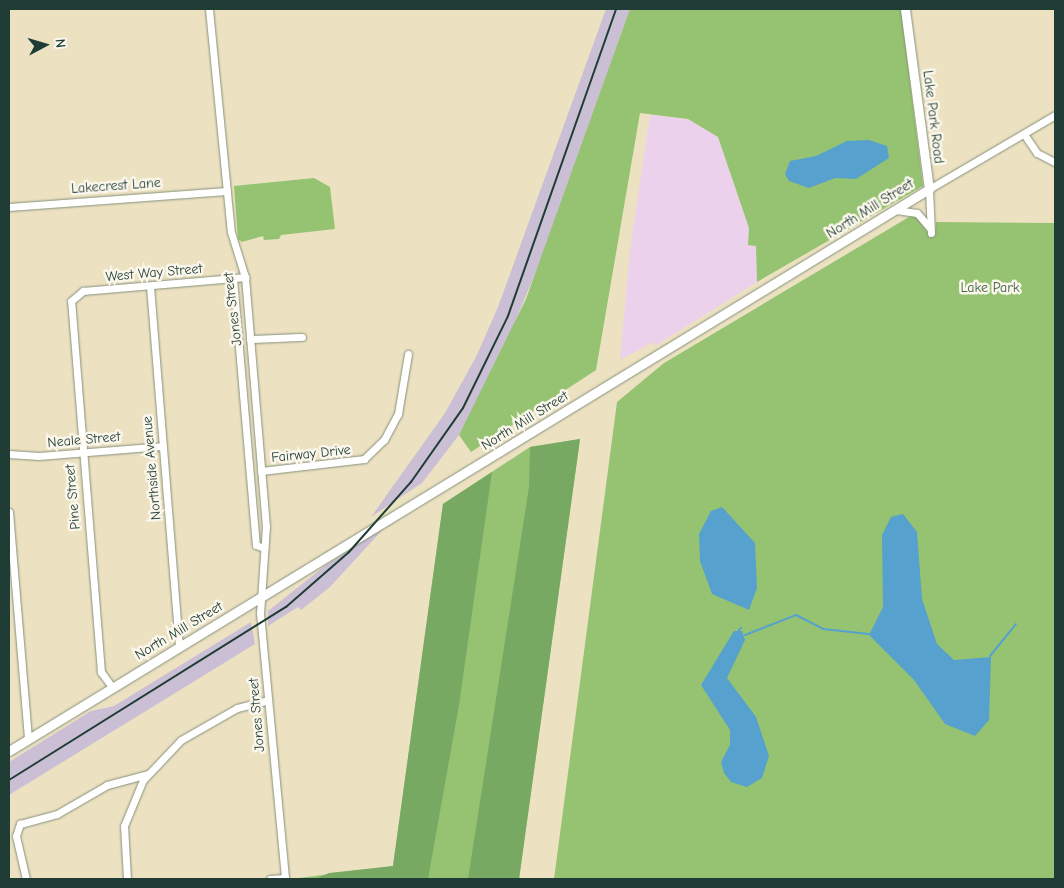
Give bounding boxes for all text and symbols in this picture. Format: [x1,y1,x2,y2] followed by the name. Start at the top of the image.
[20,20,70,70] north arrow
[51,38,69,49] text: N
[919,69,947,165] street label: Lake Park Road
[71,174,161,198] street label: Lakecrest Lane
[824,176,916,242] street label: North Mill Street
[105,260,203,286] street label: West Way Street
[220,271,246,347] street label: Jones Street
[961,280,1019,296] park label: Lake Park
[479,388,571,454] street label: North Mill Street
[139,415,165,521] street label: Northside Avenue
[47,428,121,452] street label: Neale Street
[271,441,351,467] street label: Fairway Drive
[62,464,84,530] street label: Pine Street
[132,598,226,664] street label: North Mill Street
[245,677,269,753] street label: Jones Street

